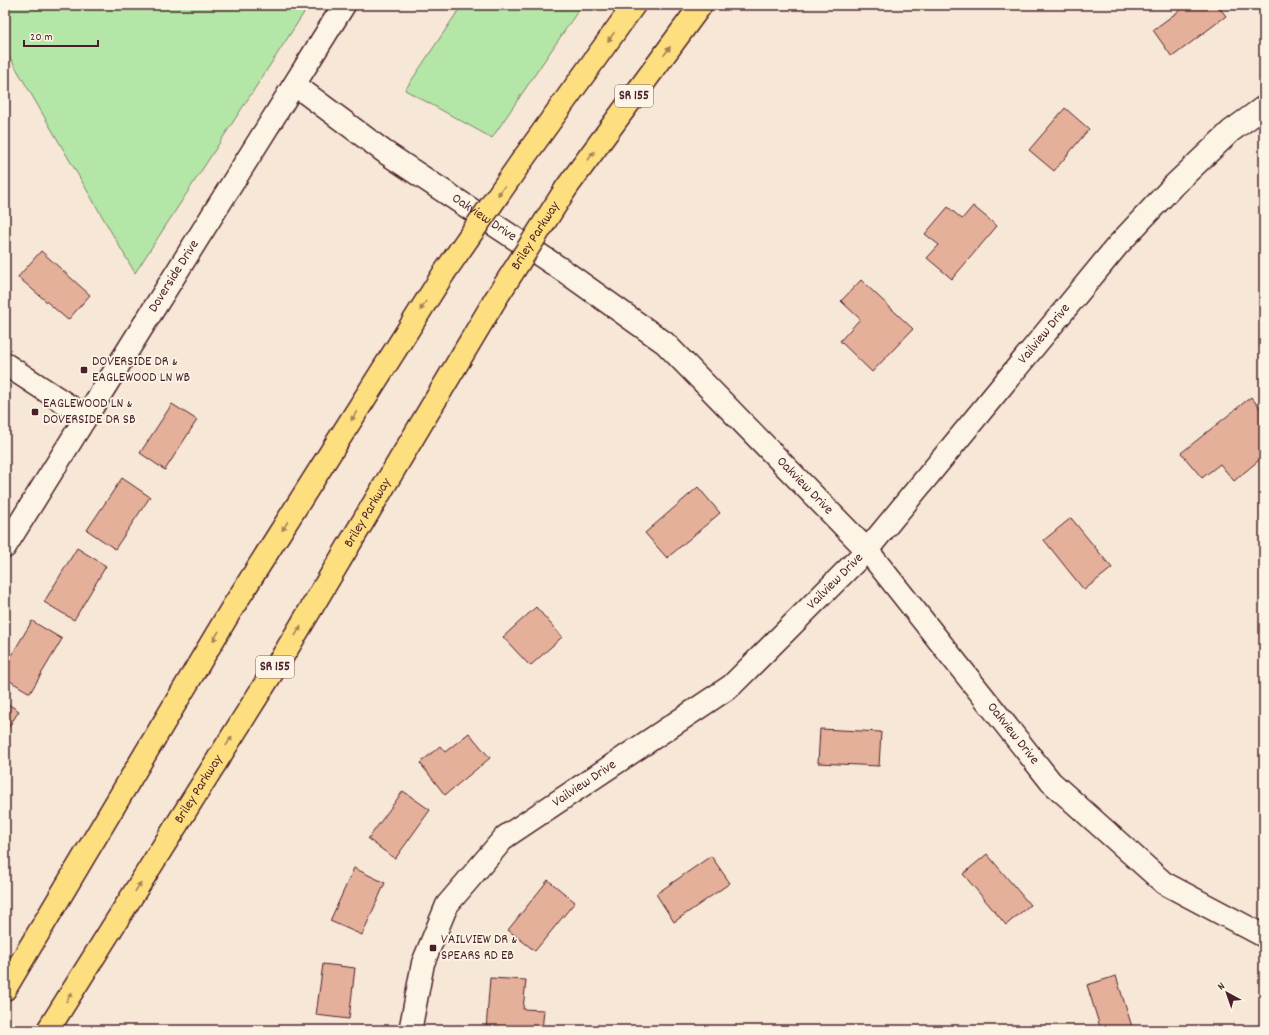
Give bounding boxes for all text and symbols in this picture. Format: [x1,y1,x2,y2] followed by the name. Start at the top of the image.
[24,22,98,48] scale bar
[30,29,53,46] text: 20 m
[607,31,615,42] one-way arrow
[663,45,671,56] one-way arrow
[615,85,653,107] road number: SR 155
[586,150,595,161] one-way arrow
[497,185,505,196] one-way arrow
[447,189,520,247] street label: Oakview Drive
[506,197,565,274] street label: Briley Parkway
[144,236,204,316] street label: Doverside Drive
[1014,300,1075,369] street label: Vailview Drive
[419,301,427,311] one-way arrow
[92,352,191,388] place label: DOVERSIDE DR & EAGLEWOOD LN WB
[79,365,89,375] marker: DOVERSIDE DR & EAGLEWOOD LN WB
[43,394,136,430] place label: EAGLEWOOD LN & DOVERSIDE DR SB
[30,407,40,417] marker: EAGLEWOOD LN & DOVERSIDE DR SB
[350,411,358,421] one-way arrow
[771,452,838,520] street label: Oakview Drive
[339,474,397,552] street label: Briley Parkway
[281,520,288,532] one-way arrow
[803,549,868,614] street label: Vailview Drive
[294,625,301,637] one-way arrow
[212,630,219,642] one-way arrow
[256,656,294,678] road number: SR 155
[982,698,1044,769] street label: Oakview Drive
[225,736,233,746] one-way arrow
[170,751,228,828] street label: Briley Parkway
[549,755,620,812] street label: Vailview Drive
[134,881,141,893] one-way arrow
[441,930,518,966] place label: VAILVIEW DR & SPEARS RD EB
[428,943,438,953] marker: VAILVIEW DR & SPEARS RD EB
[1207,973,1247,1013] north arrow
[1215,979,1230,995] text: N
[65,991,72,1003] one-way arrow

